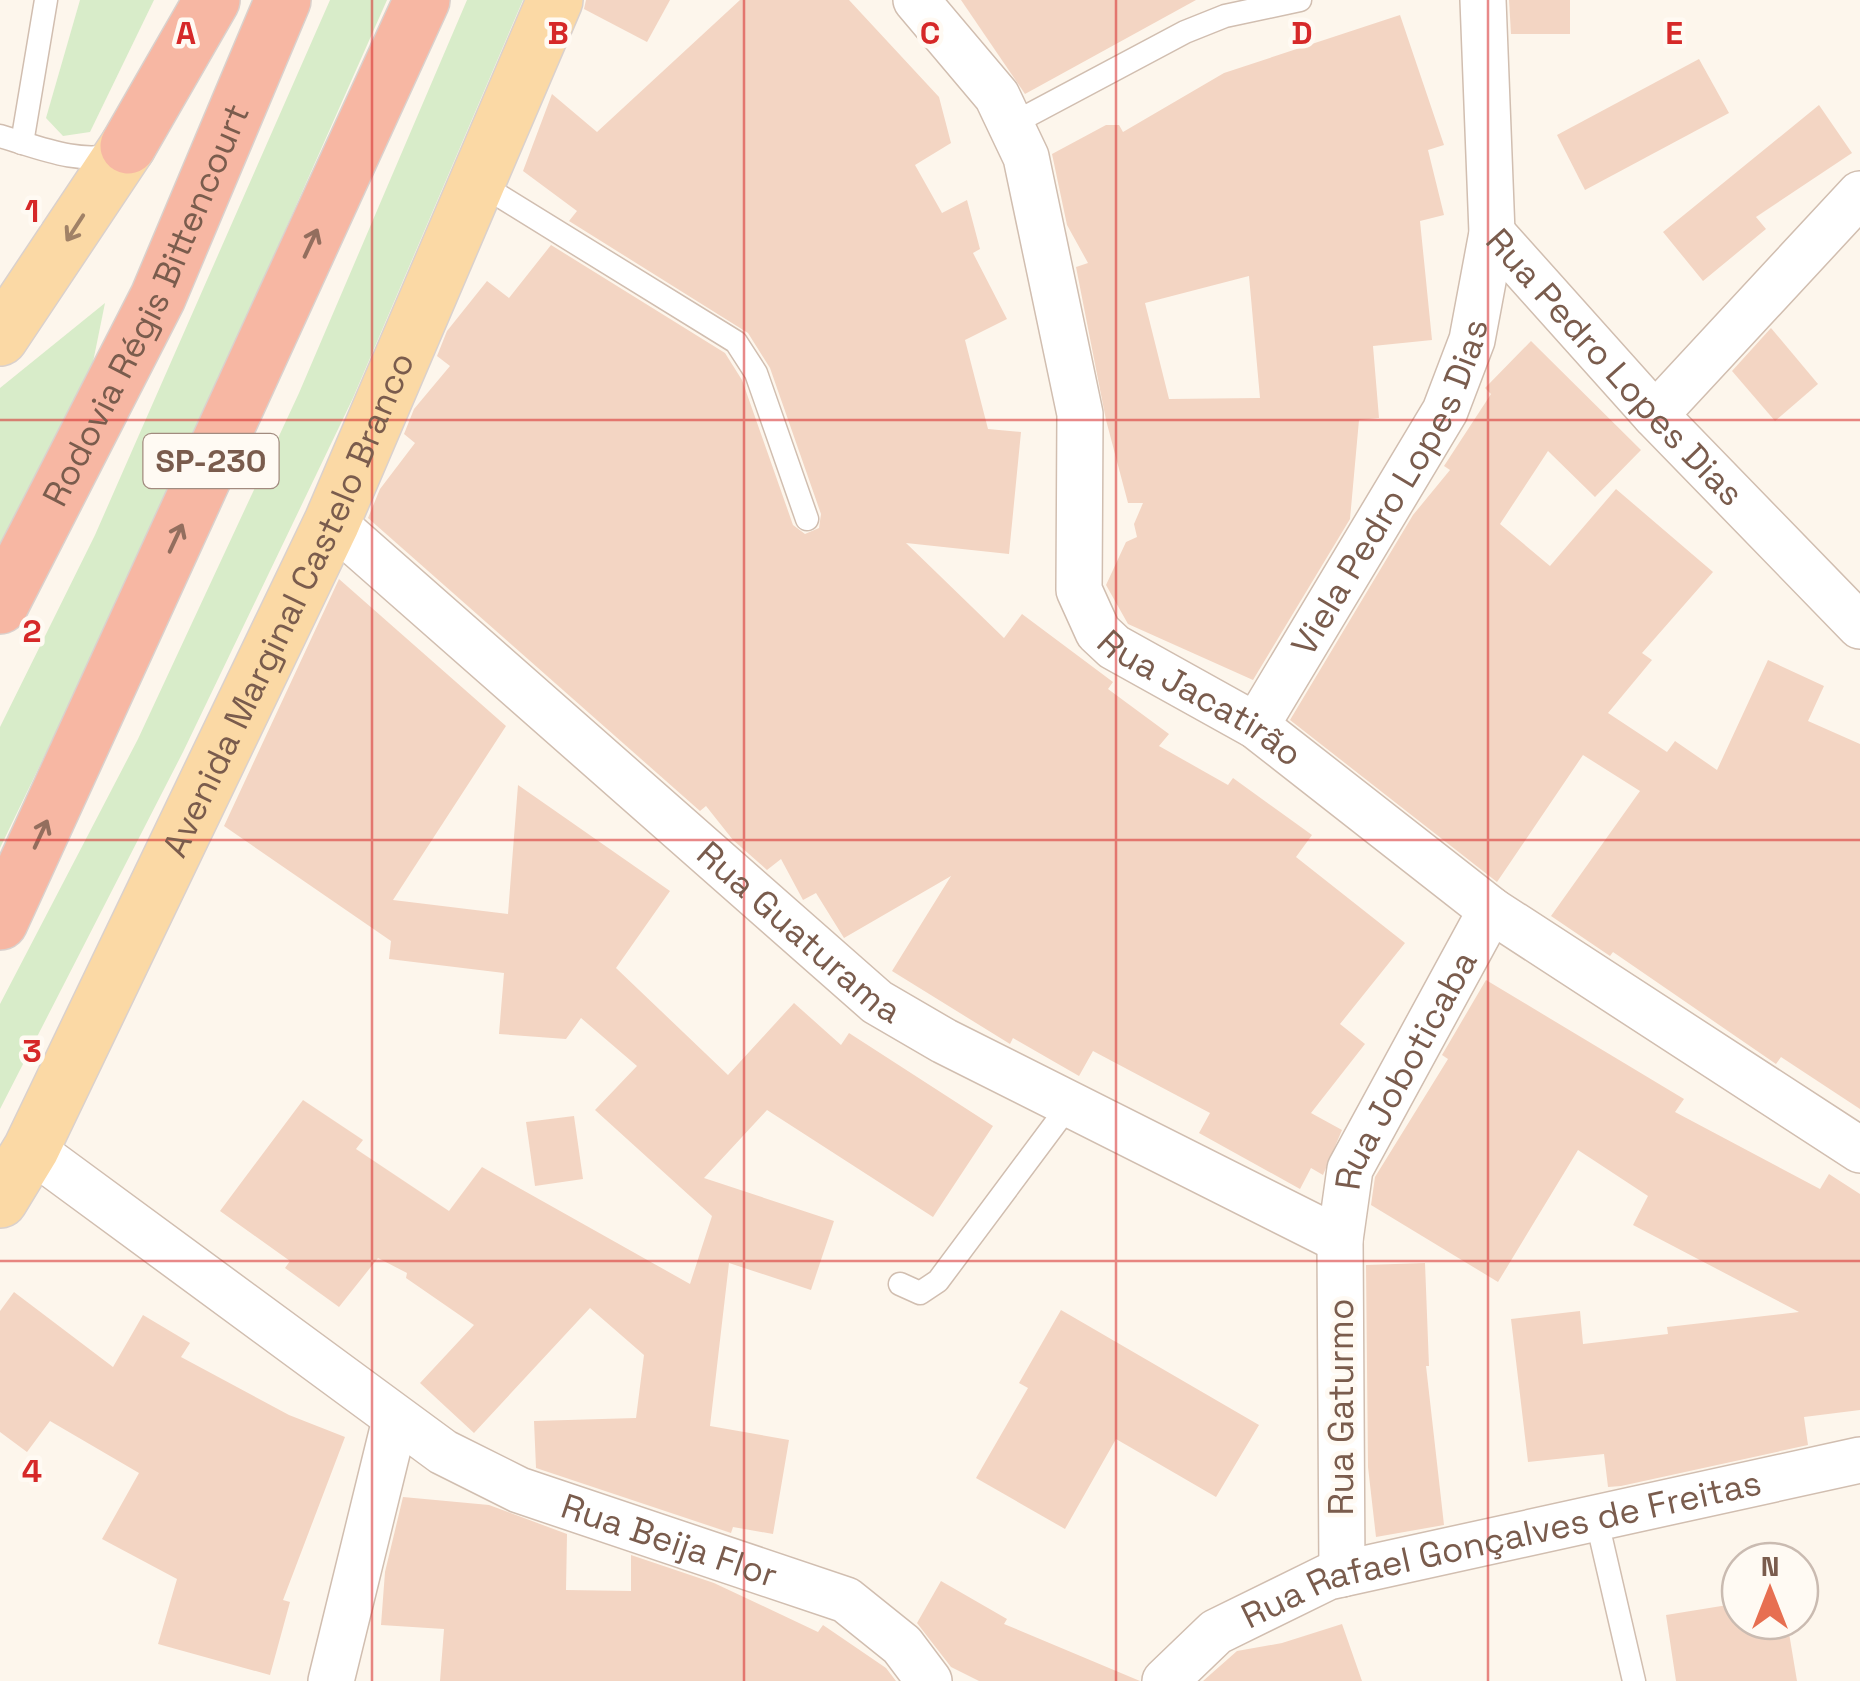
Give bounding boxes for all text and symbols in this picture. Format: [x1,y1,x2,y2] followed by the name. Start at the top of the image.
[176,13,196,53] text: A
[547,13,569,53] text: B
[920,13,940,53] text: C
[1291,13,1313,53] text: D
[1665,13,1683,53] text: E
[33,97,259,514] street label: Rodovia Régis Bittencourt
[25,191,39,231] text: 1
[65,213,86,242] one-way arrow
[1477,219,1753,515] street label: Rua Pedro Lopes Dias
[303,228,321,259] one-way arrow
[1282,316,1497,663] street label: Viela Pedro Lopes Dias
[153,346,424,864] street label: Avenida Marginal Castelo Branco
[144,434,278,488] road number: SP-230
[168,523,186,554] one-way arrow
[22,611,42,651] text: 2
[1088,621,1311,776] street label: Rua Jacatirão
[32,820,51,850] one-way arrow
[688,832,909,1033] street label: Rua Guaturama
[1325,943,1487,1193] street label: Rua Joboticaba
[22,1031,42,1071] text: 3
[1319,1298,1363,1516] street label: Rua Gaturmo
[22,1451,42,1491] text: 4
[1234,1460,1765,1638] street label: Rua Rafael Gonçalves de Freitas
[556,1484,783,1597] street label: Rua Beija Flor
[1720,1541,1820,1641] north arrow
[1761,1548,1779,1584] text: N

